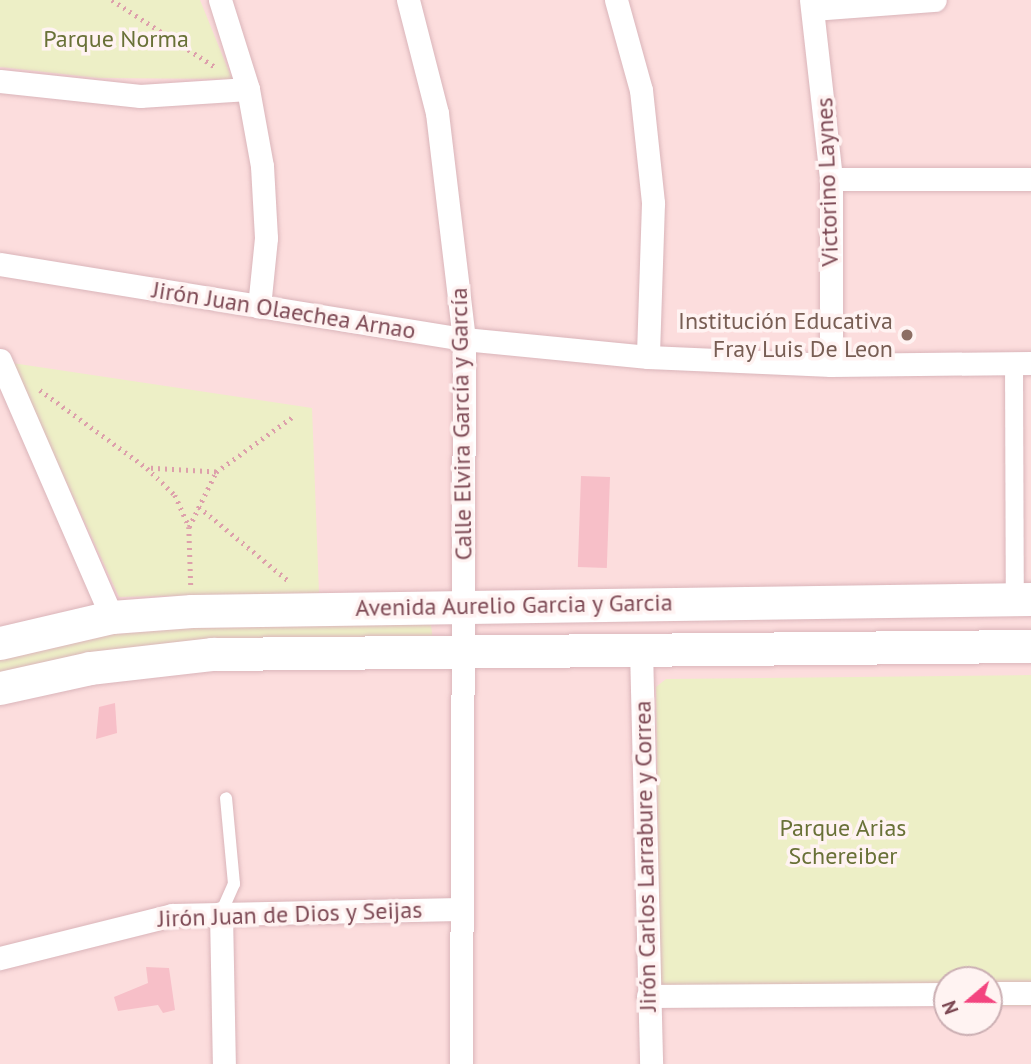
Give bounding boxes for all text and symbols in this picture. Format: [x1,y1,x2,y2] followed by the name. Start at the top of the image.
[43,25,189,53] park label: Parque Norma
[810,97,844,267] street label: Victorino Laynes
[150,275,418,345] street label: Jirón Juan Olaechea Arnao
[444,287,478,561] street label: Calle Elvira García y García
[678,307,893,363] place label: Institución Educativa Fray Luis De Leon
[899,327,915,343] marker: Institución Educativa Fray Luis De Leon
[354,588,674,622] street label: Avenida Aurelio Garcia y Garcia
[628,700,662,1012] street label: Jirón Carlos Larrabure y Correa
[779,814,907,870] park label: Parque Arias Schereiber
[157,895,423,933] street label: Jirón Juan de Dios y Seijas
[933,966,1003,1036] north arrow
[937,998,964,1017] text: N

